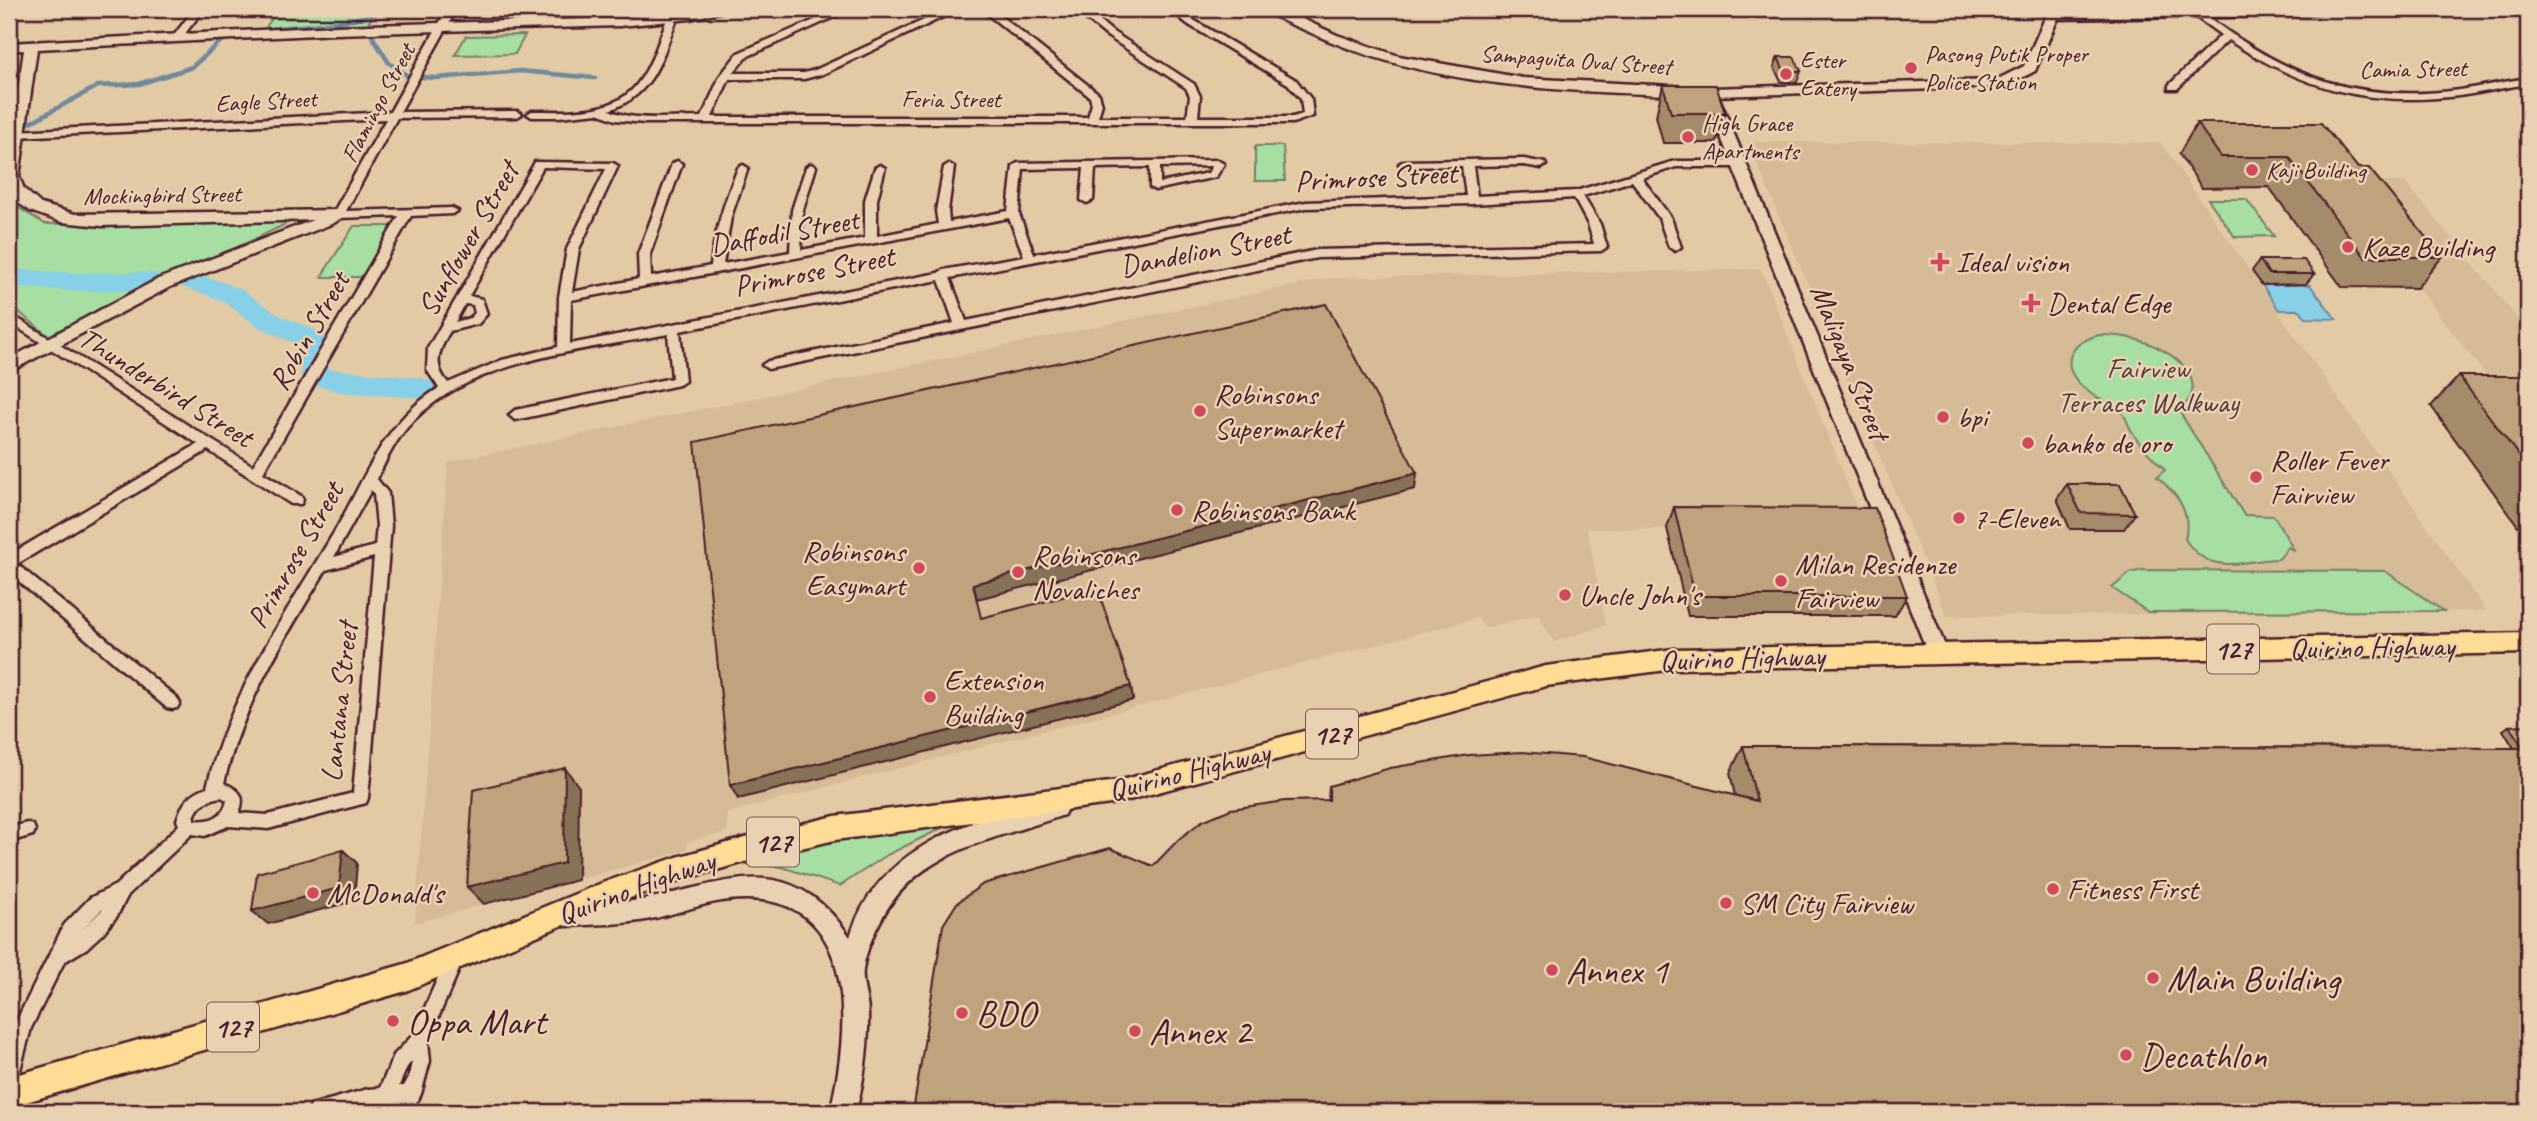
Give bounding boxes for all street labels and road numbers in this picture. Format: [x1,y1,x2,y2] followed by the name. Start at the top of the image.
[334,37,423,168] street label: Flamingo Street
[1480,38,1675,82] street label: Sampaguita Oval Street
[2359,53,2469,85] street label: Camia Street
[215,83,319,119] street label: Eagle Street
[902,84,1003,114] street label: Feria Street
[409,152,529,323] street label: Sunflower Street
[1294,154,1461,200] street label: Primrose Street
[83,179,243,211] street label: Mockingbird Street
[707,200,864,264] street label: Daffodil Street
[1117,214,1296,285] street label: Dandelion Street
[731,236,900,305] street label: Primrose Street
[260,262,360,397] street label: Robin Street
[1802,279,1900,449] street label: Maligaya Street
[72,318,263,457] street label: Thunderbird Street
[238,473,354,635] street label: Primrose Street
[312,617,367,783] street label: Lantana Street
[2207,624,2259,674] road number: 127
[2289,627,2457,667] street label: Quirino Highway
[1659,636,1828,680] street label: Quirino Highway
[1306,710,1358,758] road number: 127
[1105,732,1276,809] street label: Quirino Highway
[747,818,799,866] road number: 127
[552,840,722,933] street label: Quirino Highway
[207,1002,259,1052] road number: 127

